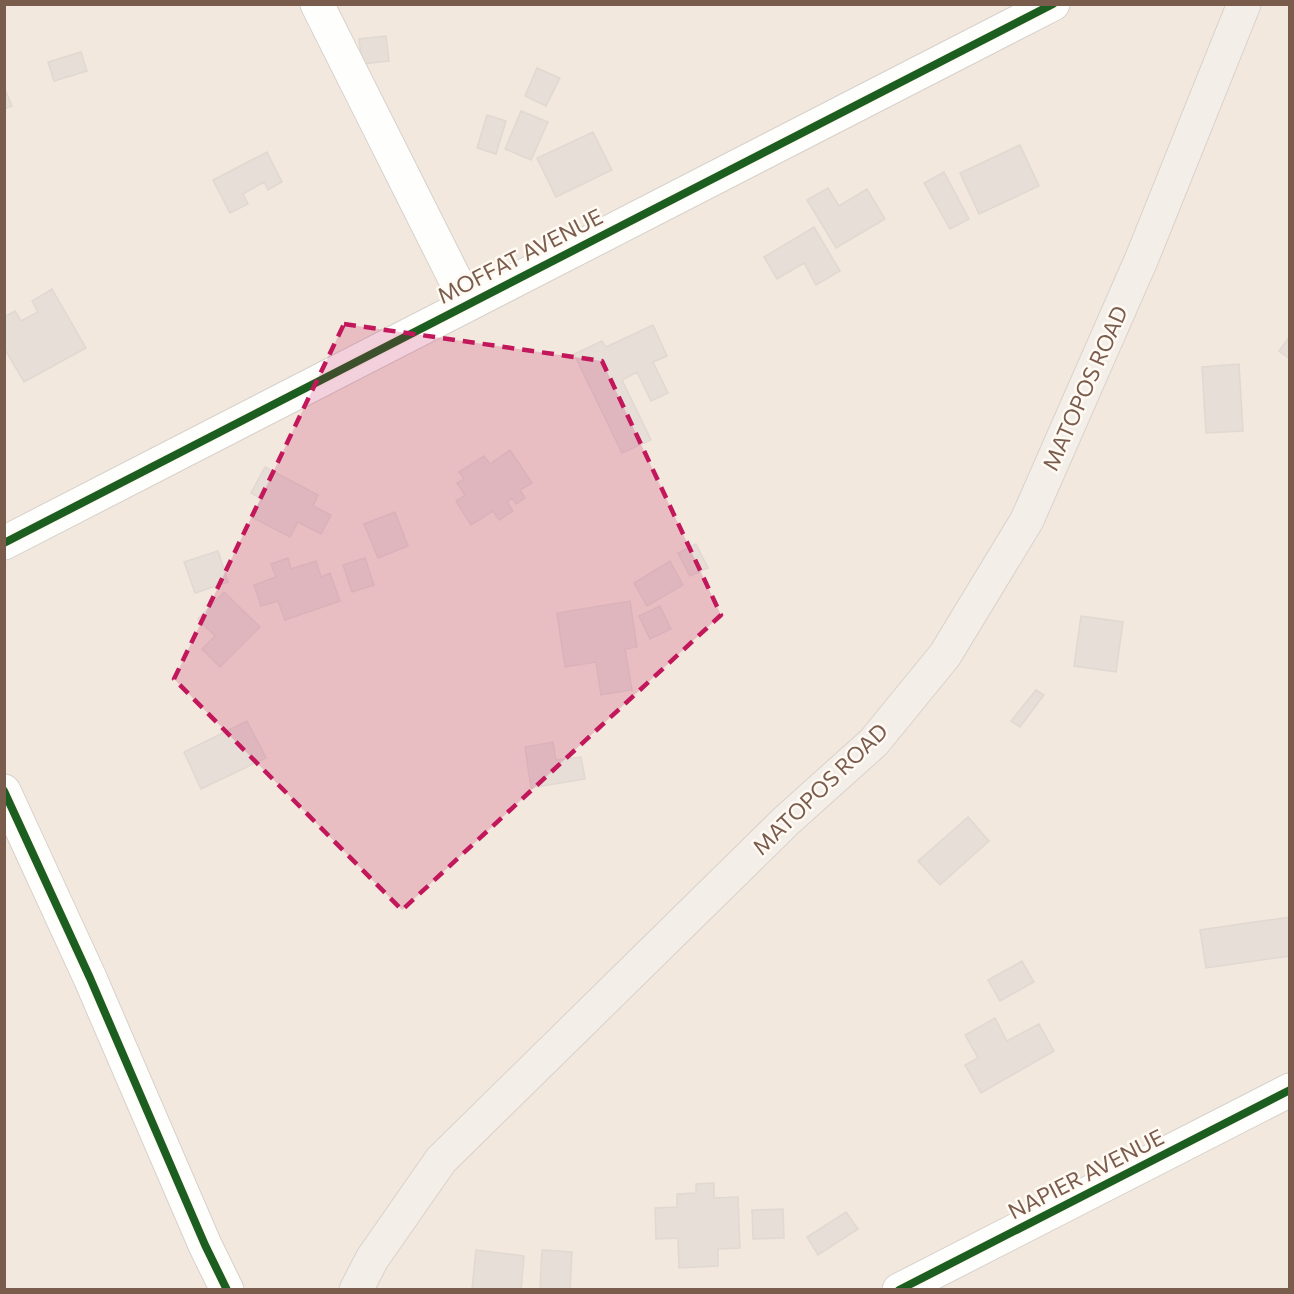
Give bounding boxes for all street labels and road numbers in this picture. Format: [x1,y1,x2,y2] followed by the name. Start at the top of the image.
[433,202,607,309] street label: MOFFAT AVENUE
[1036,301,1133,474] street label: MATOPOS ROAD
[746,717,893,860] street label: MATOPOS ROAD
[1003,1123,1168,1224] street label: NAPIER AVENUE

